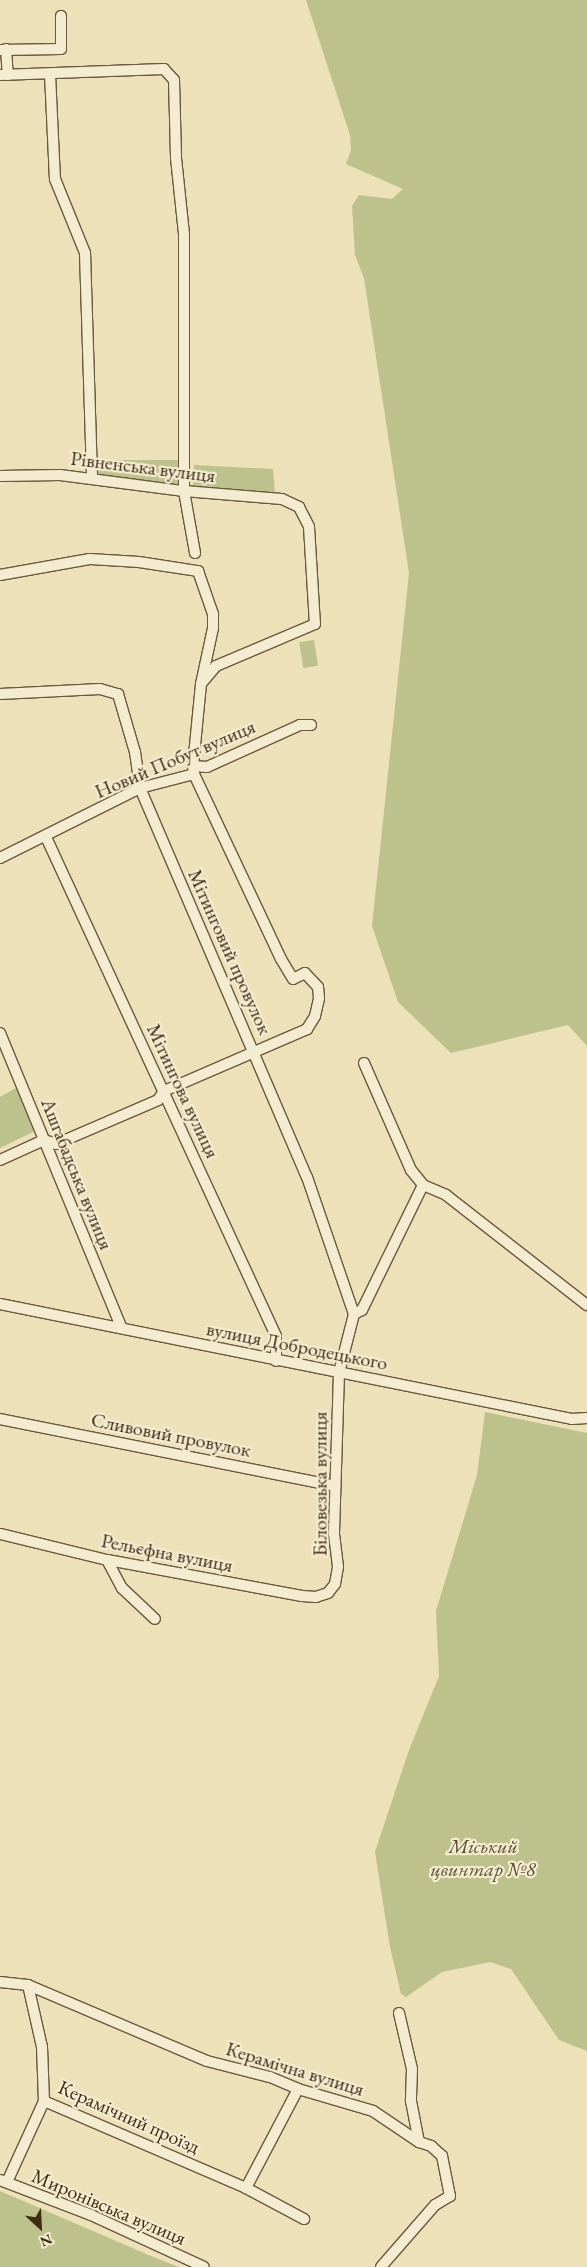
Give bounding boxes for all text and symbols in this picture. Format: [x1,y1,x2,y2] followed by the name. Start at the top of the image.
[69,446,217,488] street label: Рівненська вулиця
[91,714,259,804] street label: Новий Побут вулиця
[183,866,277,1038] street label: Мітинговий провулок
[141,1020,225,1162] street label: Мітингова вулиця
[36,1095,118,1253] street label: Ашгабадська вулиця
[204,1317,390,1375] street label: вулиця Добродецького
[89,1408,253,1462] street label: Сливовий провулок
[308,1412,332,1556] street label: Біловезька вулиця
[99,1529,235,1577] street label: Рельєфна вулиця
[431,1834,535,1881] park label: Міський цвинтар №8
[223,2037,367,2101] street label: Керамічна вулиця
[55,2075,203,2159] street label: Керамічний проїзд
[28,2164,190,2250] street label: Миронівська вулиця
[15,2202,65,2252] north arrow
[37,2230,55,2251] text: N

